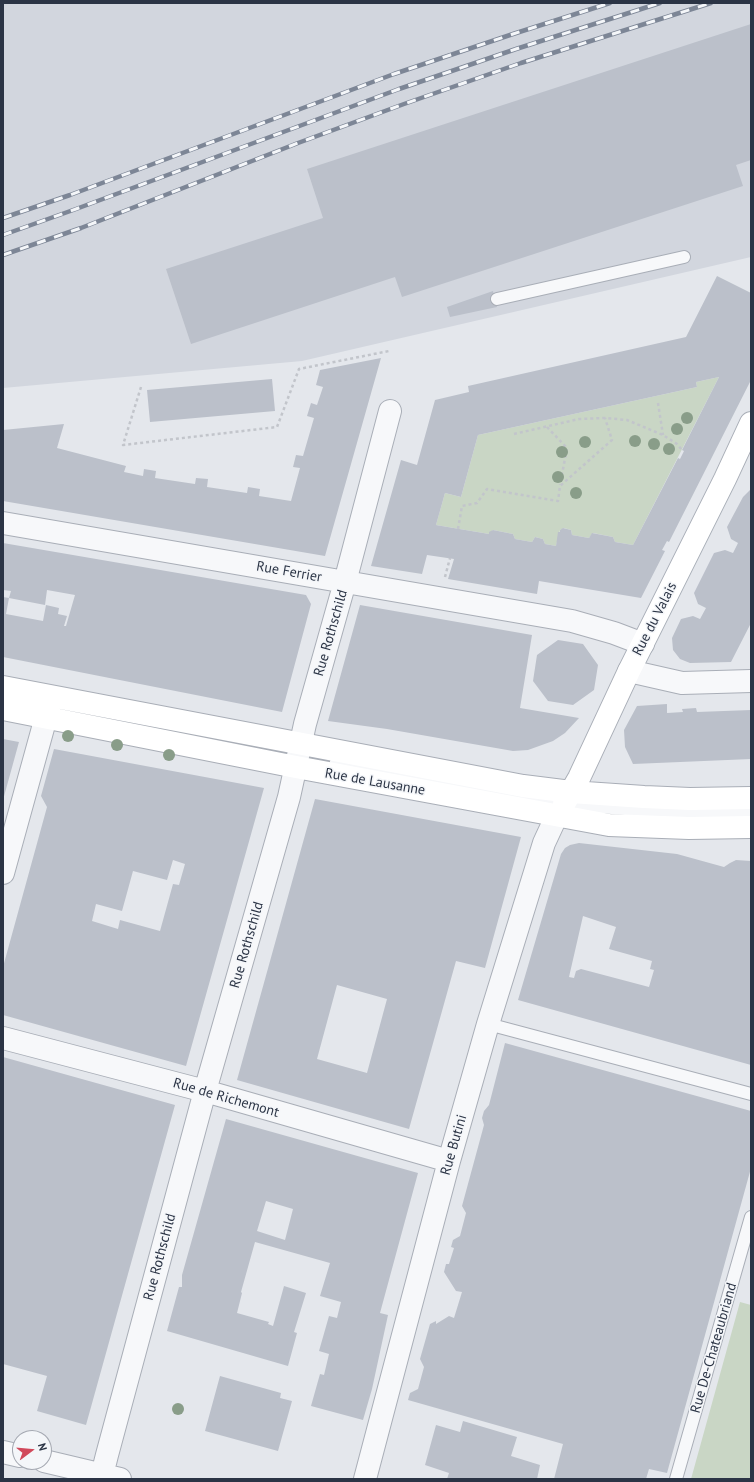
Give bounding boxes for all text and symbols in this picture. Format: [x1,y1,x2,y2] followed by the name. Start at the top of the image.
[255,558,323,586] street label: Rue Ferrier
[629,579,681,659] street label: Rue du Valais
[311,588,351,678] street label: Rue Rothschild
[323,765,427,799] street label: Rue de Lausanne
[227,900,267,990] street label: Rue Rothschild
[171,1075,281,1121] street label: Rue de Richemont
[437,1113,471,1177] street label: Rue Butini
[140,1212,180,1302] street label: Rue Rothschild
[687,1281,741,1415] street label: Rue De-Chateaubriand
[12,1430,52,1470] north arrow
[35,1442,50,1452] text: N

